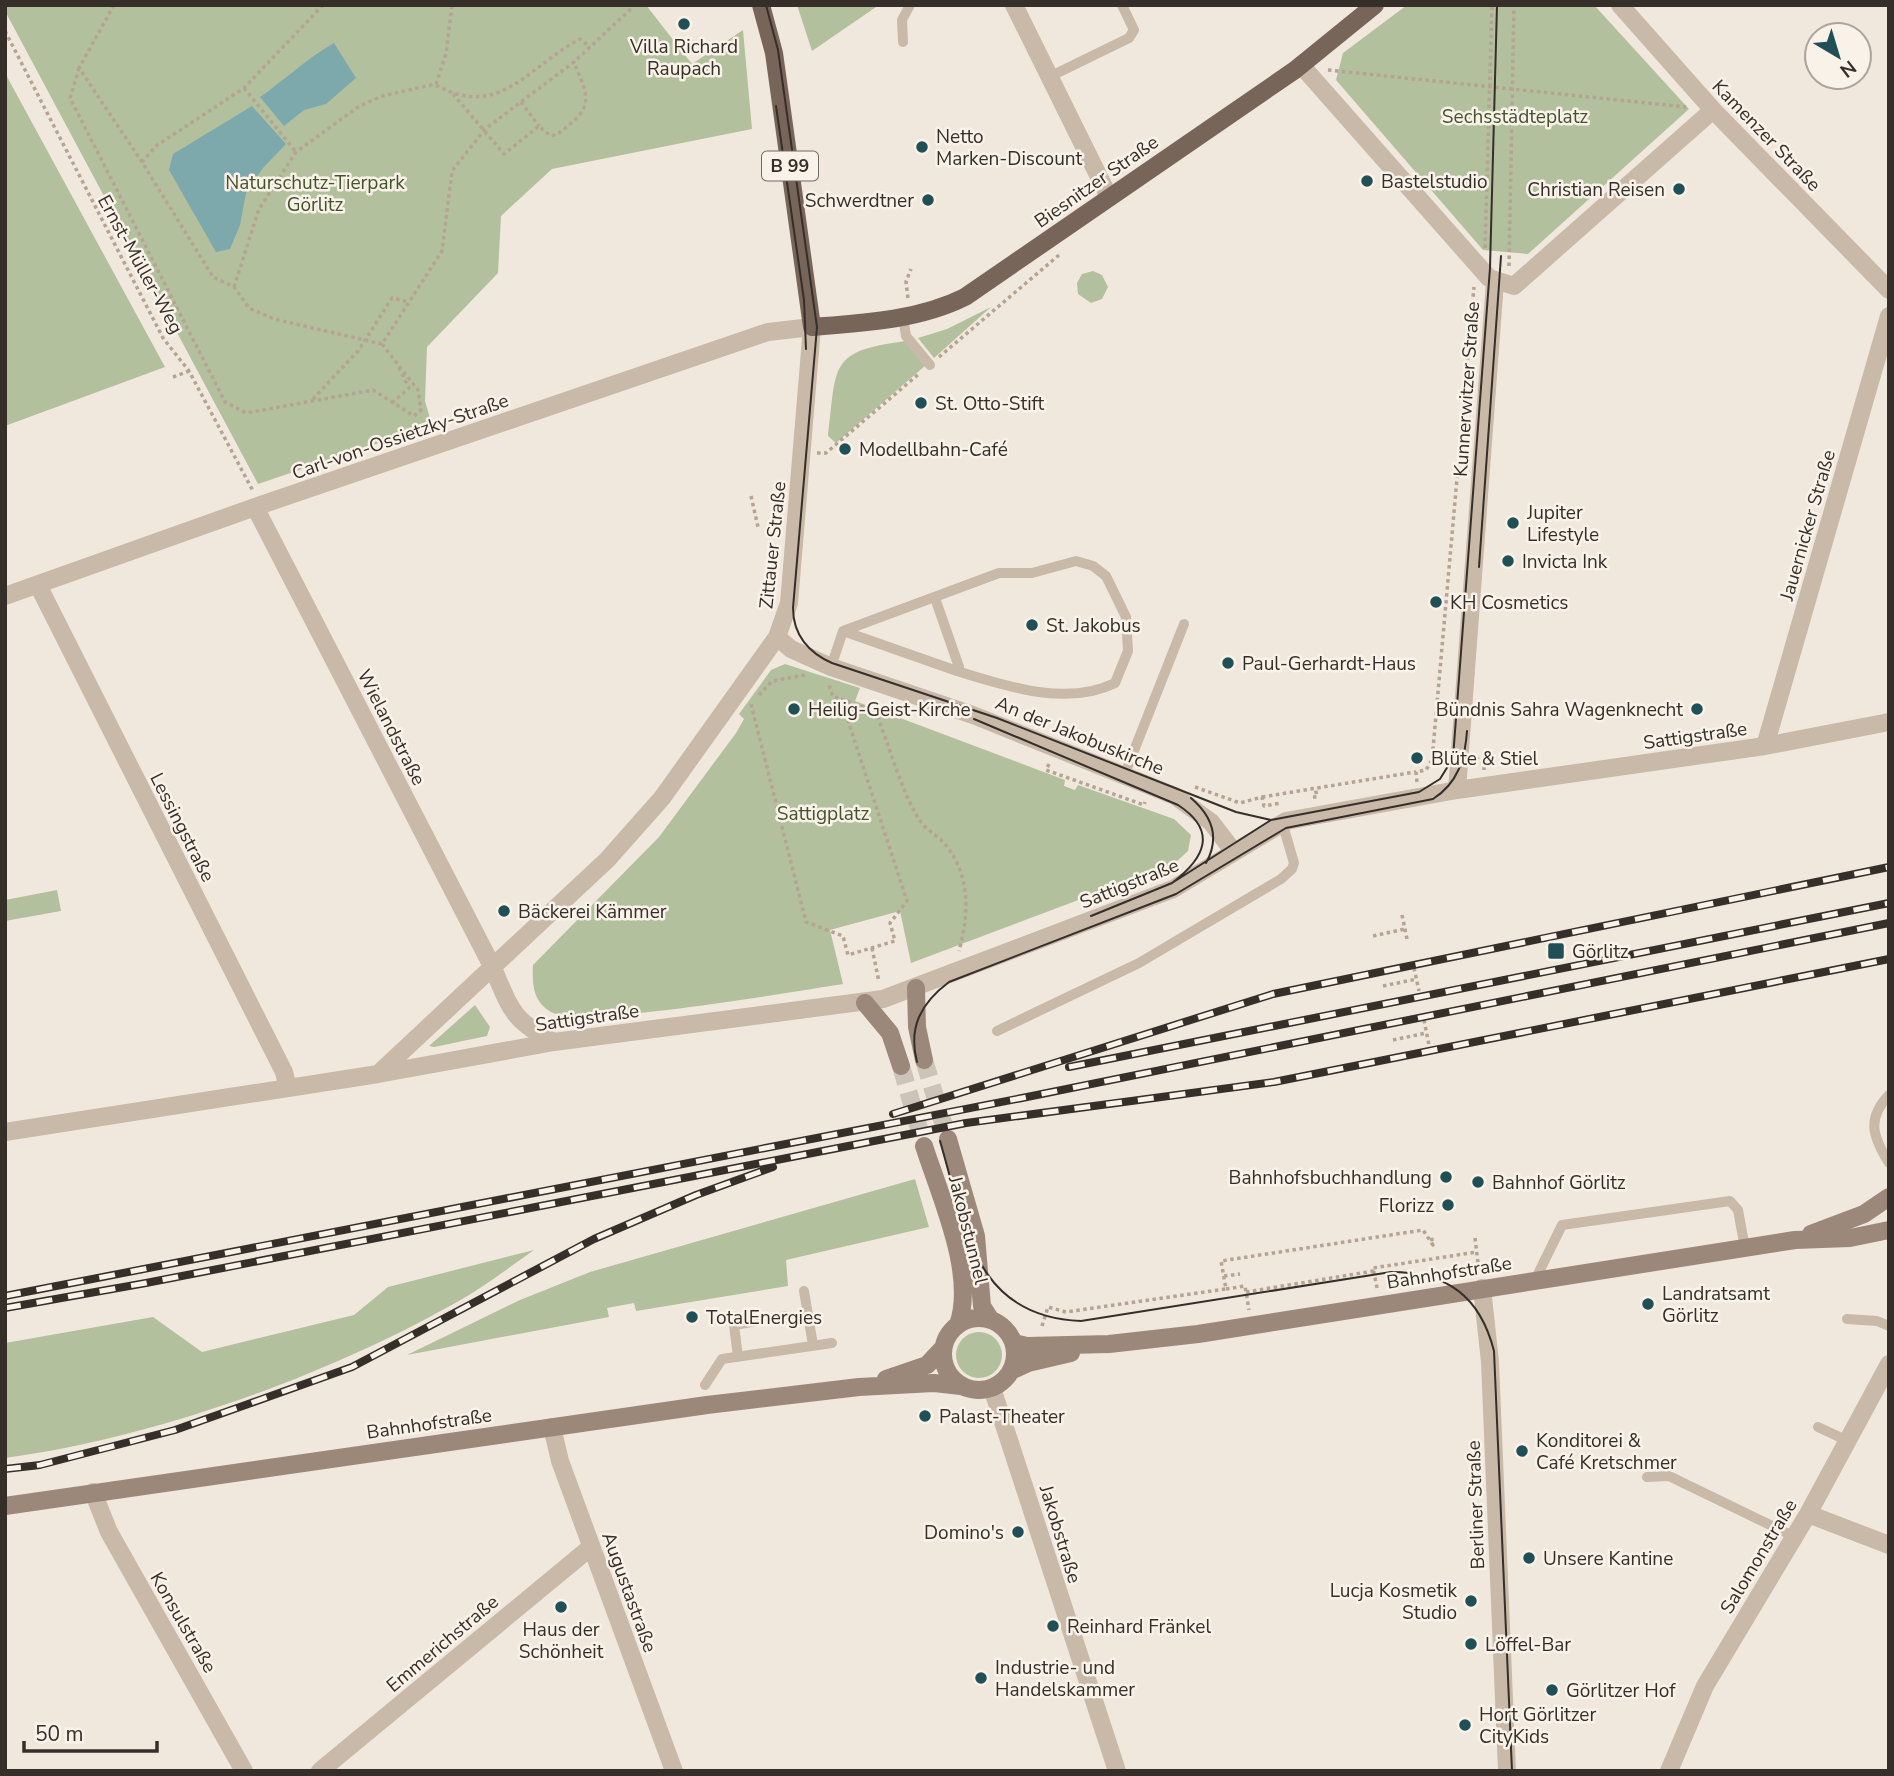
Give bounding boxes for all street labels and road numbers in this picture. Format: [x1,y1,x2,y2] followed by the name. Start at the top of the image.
[1706,74,1826,197] street label: Kamenzer Straße
[1029,129,1164,234] street label: Biesnitzer Straße
[762,152,818,181] road number: B 99
[91,190,189,339] street label: Ernst-Müller-Weg
[1448,301,1486,478] street label: Kunnerwitzer Straße
[289,388,512,486] street label: Carl-von-Ossietzky-Straße
[1774,447,1842,605] street label: Jauernicker Straße
[753,480,793,610] street label: Zittauer Straße
[351,665,432,790] street label: Wielandstraße
[991,690,1168,782] street label: An der Jakobuskirche
[1642,716,1749,756] street label: Sattigstraße
[143,768,221,886] street label: Lessingstraße
[1076,852,1183,916] street label: Sattigstraße
[534,998,641,1038] street label: Sattigstraße
[942,1172,994,1288] street label: Jakobstunnel
[1385,1250,1514,1296] street label: Bahnhofstraße
[365,1402,493,1446] street label: Bahnhofstraße
[1461,1440,1491,1570] street label: Berliner Straße
[1032,1481,1087,1587] street label: Jakobstraße
[1714,1494,1803,1619] street label: Salomonstraße
[595,1529,663,1656] street label: Augustastraße
[144,1567,223,1678] street label: Konsulstraße
[381,1589,504,1698] street label: Emmerichstraße

